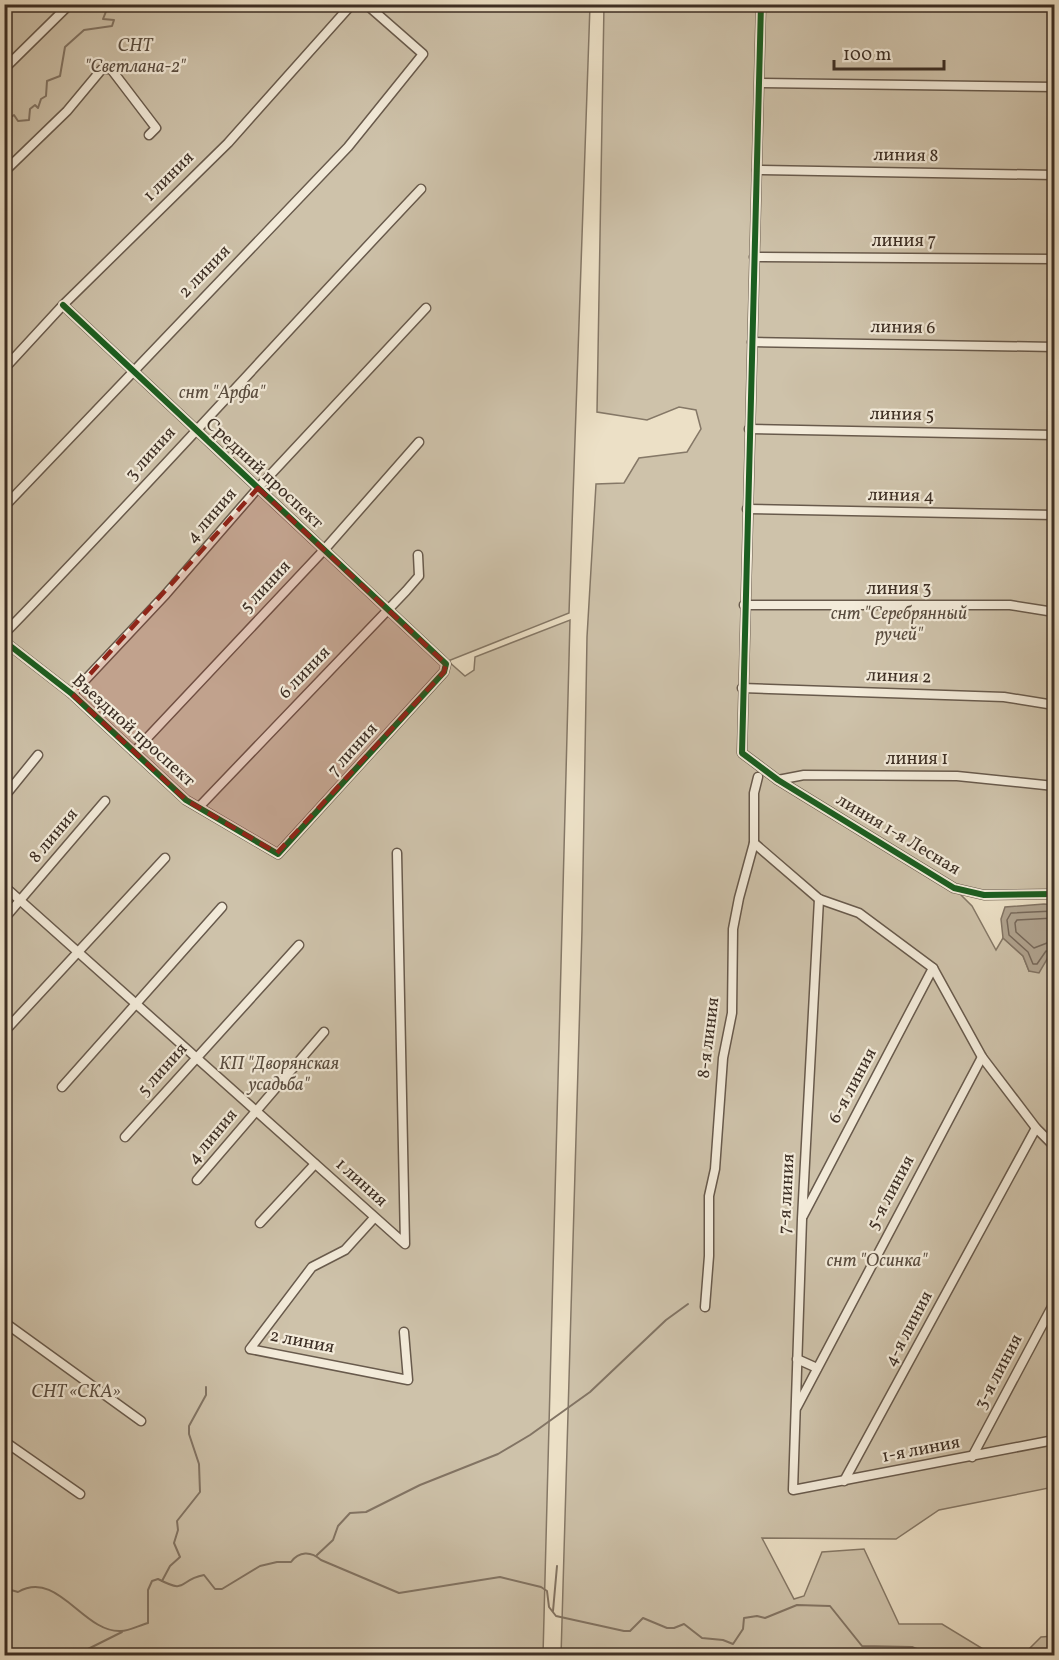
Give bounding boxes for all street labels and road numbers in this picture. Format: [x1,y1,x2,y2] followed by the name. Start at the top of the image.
[873,143,939,169] street label: линия 8
[138,146,200,208] street label: 1 линия
[872,229,936,254] street label: линия 7
[173,240,237,304] street label: 2 линия
[870,315,936,341] street label: линия 6
[870,402,934,428] street label: линия 5
[199,413,329,535] street label: Средний проспект
[120,422,182,486] street label: 3 линия
[181,483,243,549] street label: 4 линия
[868,483,934,509] street label: линия 4
[235,555,297,619] street label: 5 линия
[867,577,931,602] street label: линия 3
[273,641,337,705] street label: 6 линия
[866,663,932,691] street label: линия 2
[66,669,200,793] street label: Въездной проспект
[322,718,384,782] street label: 7 линия
[886,747,948,772] street label: линия 1
[831,788,965,882] street label: линия 1-я Лесная
[24,803,84,869] street label: 8 линия
[692,996,726,1080] street label: 8-я линия
[132,1038,194,1102] street label: 5 линия
[823,1044,883,1128] street label: 6-я линия
[182,1104,244,1170] street label: 4 линия
[861,1151,921,1235] street label: 5-я линия
[329,1153,393,1213] street label: 1 линия
[772,1153,802,1235] street label: 7-я линия
[879,1287,939,1371] street label: 4-я линия
[268,1323,336,1361] street label: 2 линия
[969,1330,1029,1414] street label: 3-я линия
[880,1430,962,1470] street label: 1-я линия

